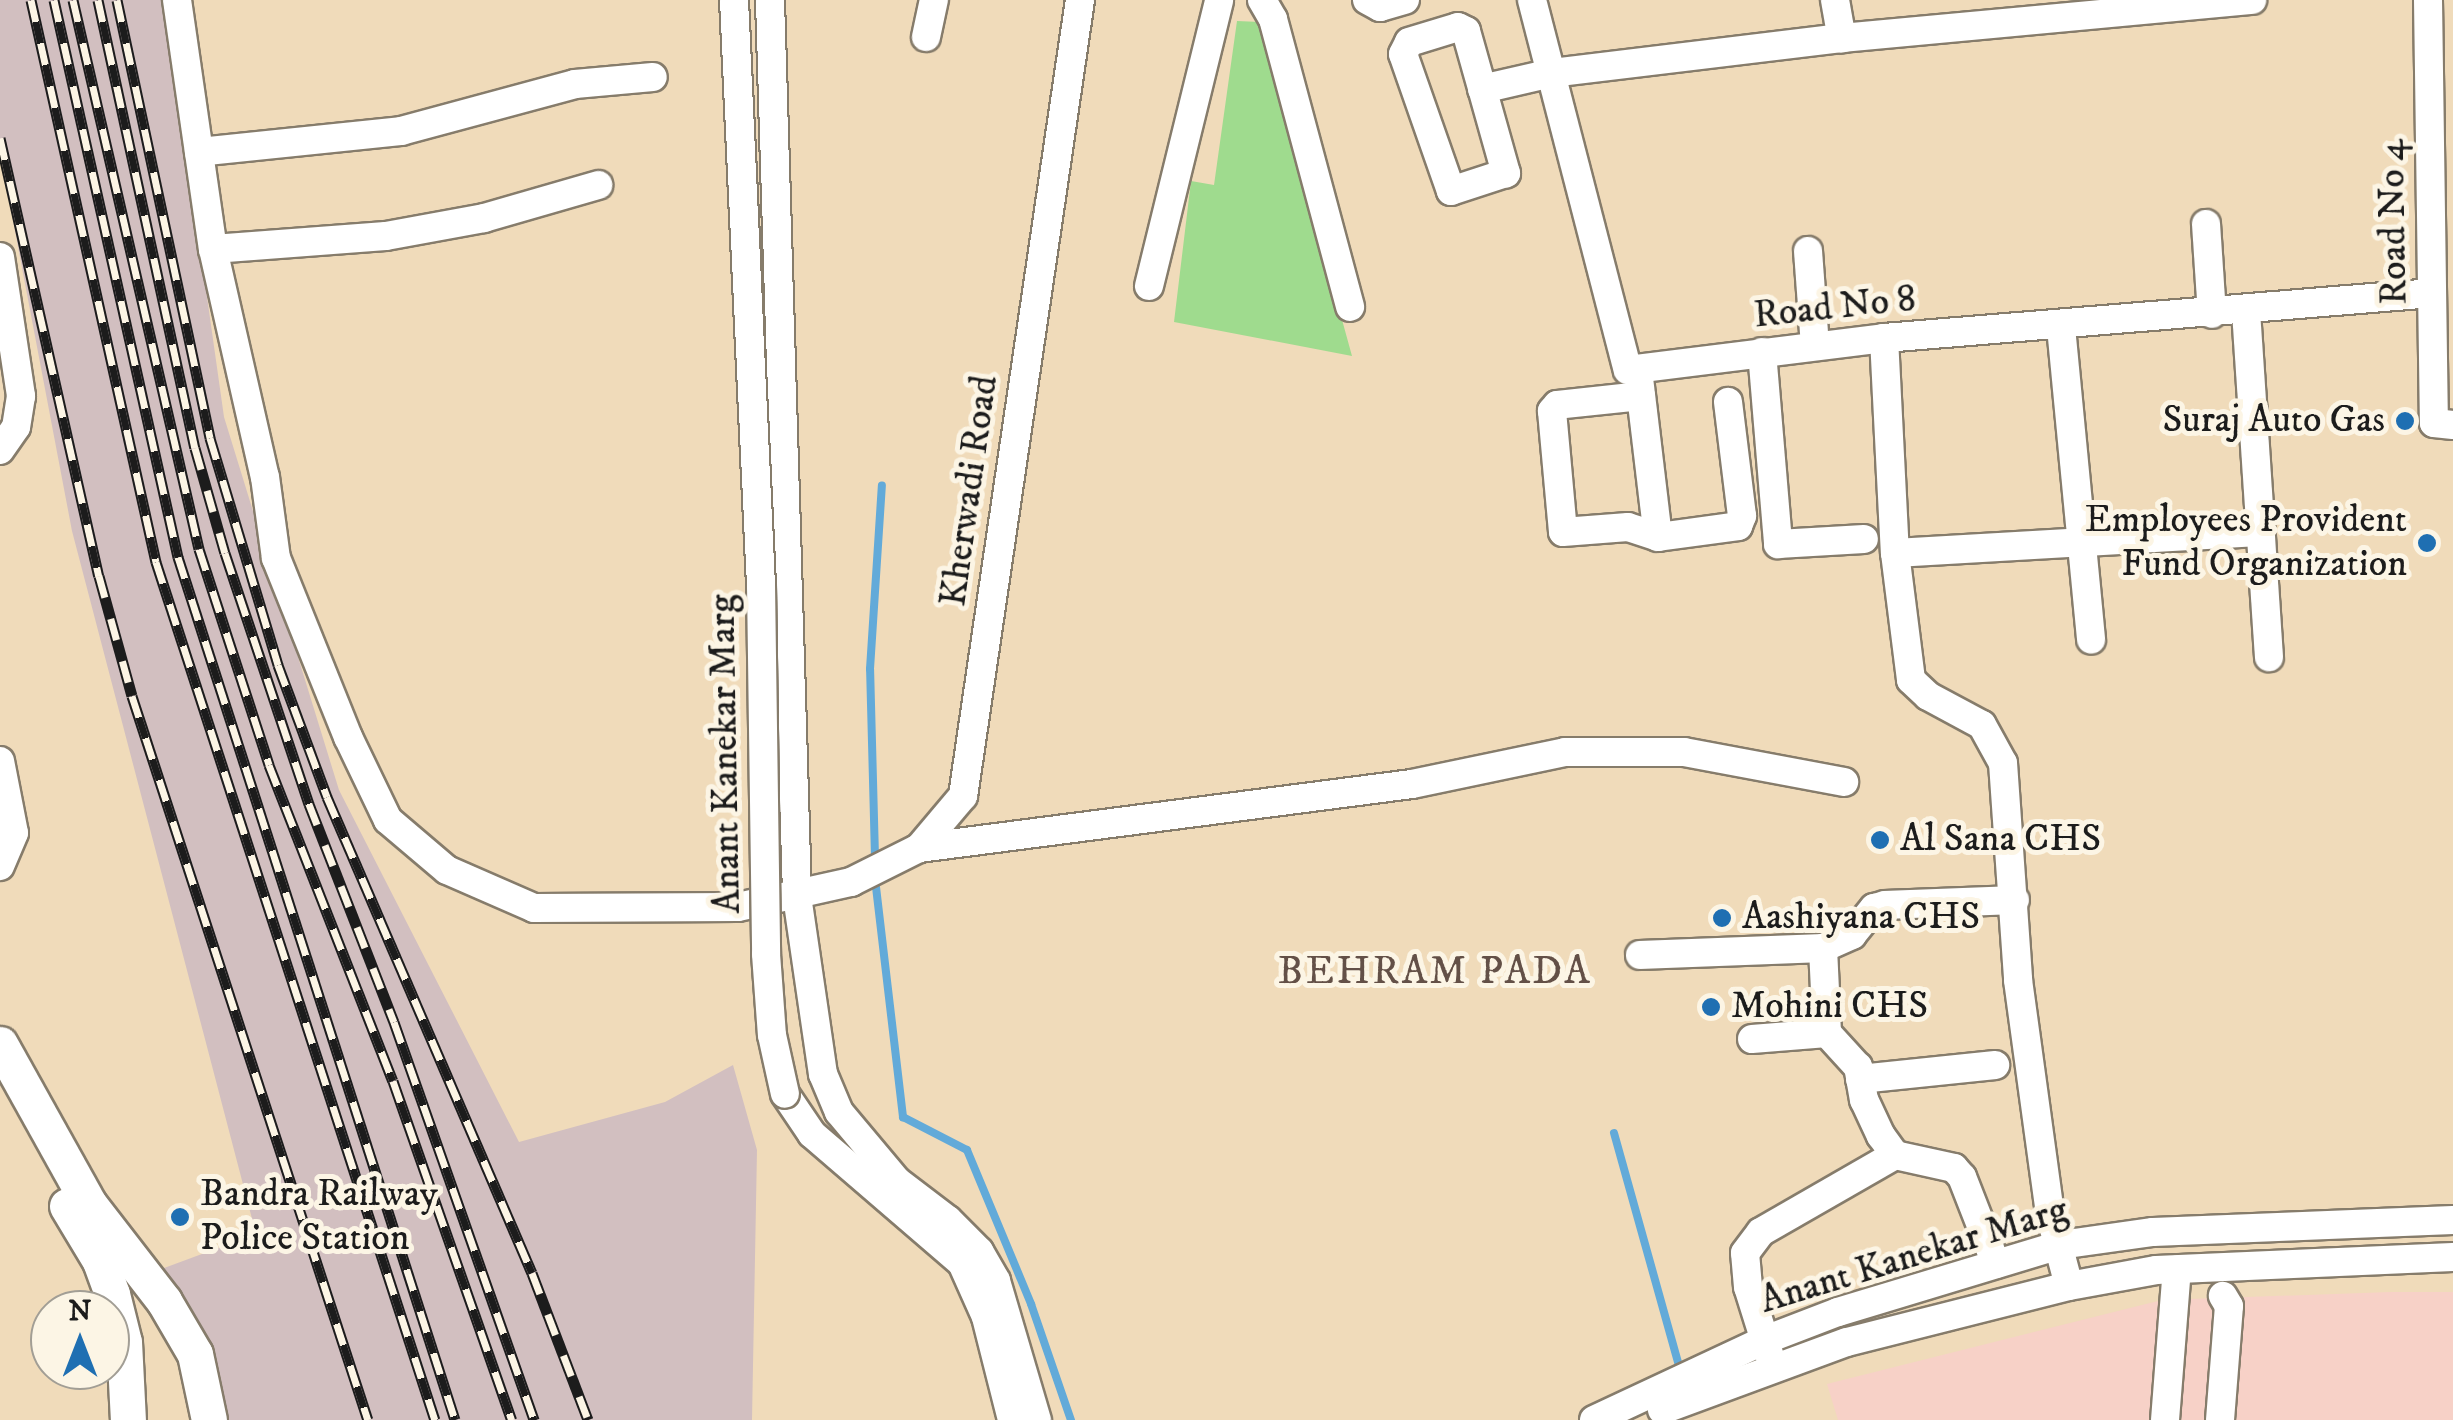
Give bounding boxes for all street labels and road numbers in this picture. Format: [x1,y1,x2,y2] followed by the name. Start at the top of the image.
[2370,139,2418,305] street label: Road No 4
[1752,277,1918,339] street label: Road No 8
[931,373,1009,609] street label: Kherwadi Road
[700,594,752,914] street label: Anant Kanekar Marg
[1755,1188,2073,1324] street label: Anant Kanekar Marg

